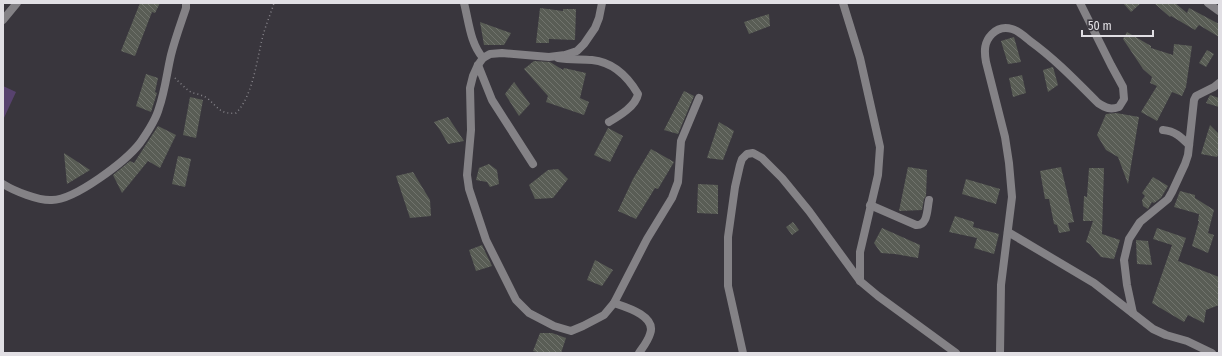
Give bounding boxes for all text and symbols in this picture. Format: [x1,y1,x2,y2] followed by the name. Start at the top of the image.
[1082,12,1153,38] scale bar
[1088,19,1112,33] text: 50 m

